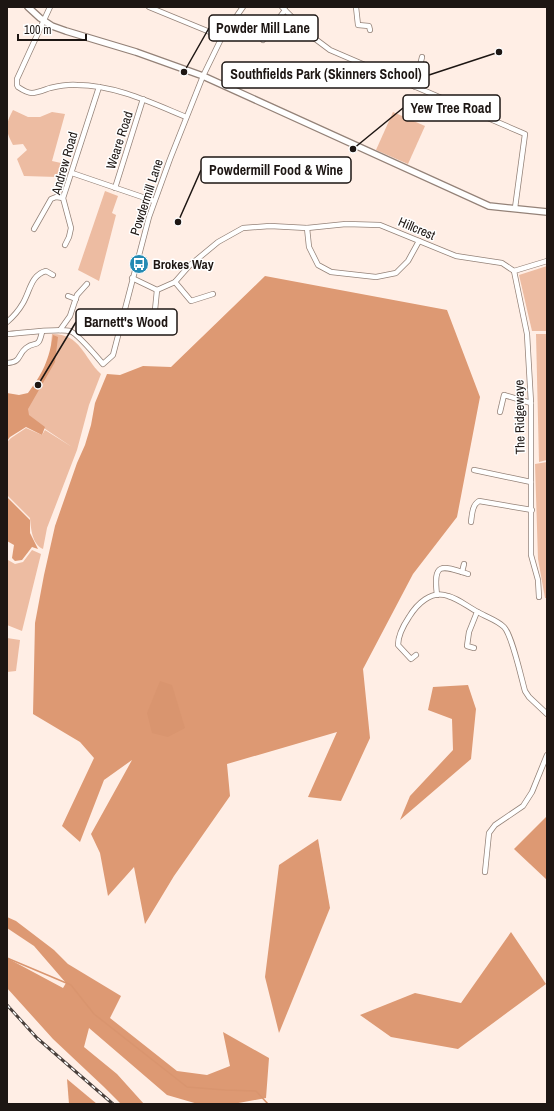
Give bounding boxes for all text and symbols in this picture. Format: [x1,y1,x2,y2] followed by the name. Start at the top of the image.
[209,15,318,41] callout: Powder Mill Lane
[18,16,86,42] scale bar
[216,19,310,37] text: Powder Mill Lane
[24,22,51,38] text: 100 m
[222,62,429,88] callout: Southfields Park (Skinners School)
[230,65,422,83] text: Southfields Park (Skinners School)
[403,95,500,121] callout: Yew Tree Road
[411,99,491,117] text: Yew Tree Road
[102,109,137,171] street label: Weare Road
[47,130,82,197] street label: Andrew Road
[126,157,167,238] street label: Powdermill Lane
[201,157,351,183] callout: Powdermill Food & Wine
[209,161,343,179] text: Powdermill Food & Wine
[396,213,438,244] street label: Hillcrest
[128,253,150,275] bus stop icon: Brokes Way
[153,256,214,273] place label: Brokes Way
[76,309,177,335] callout: Barnett's Wood
[84,313,168,331] text: Barnett's Wood
[510,379,529,454] street label: The Ridgewaye

